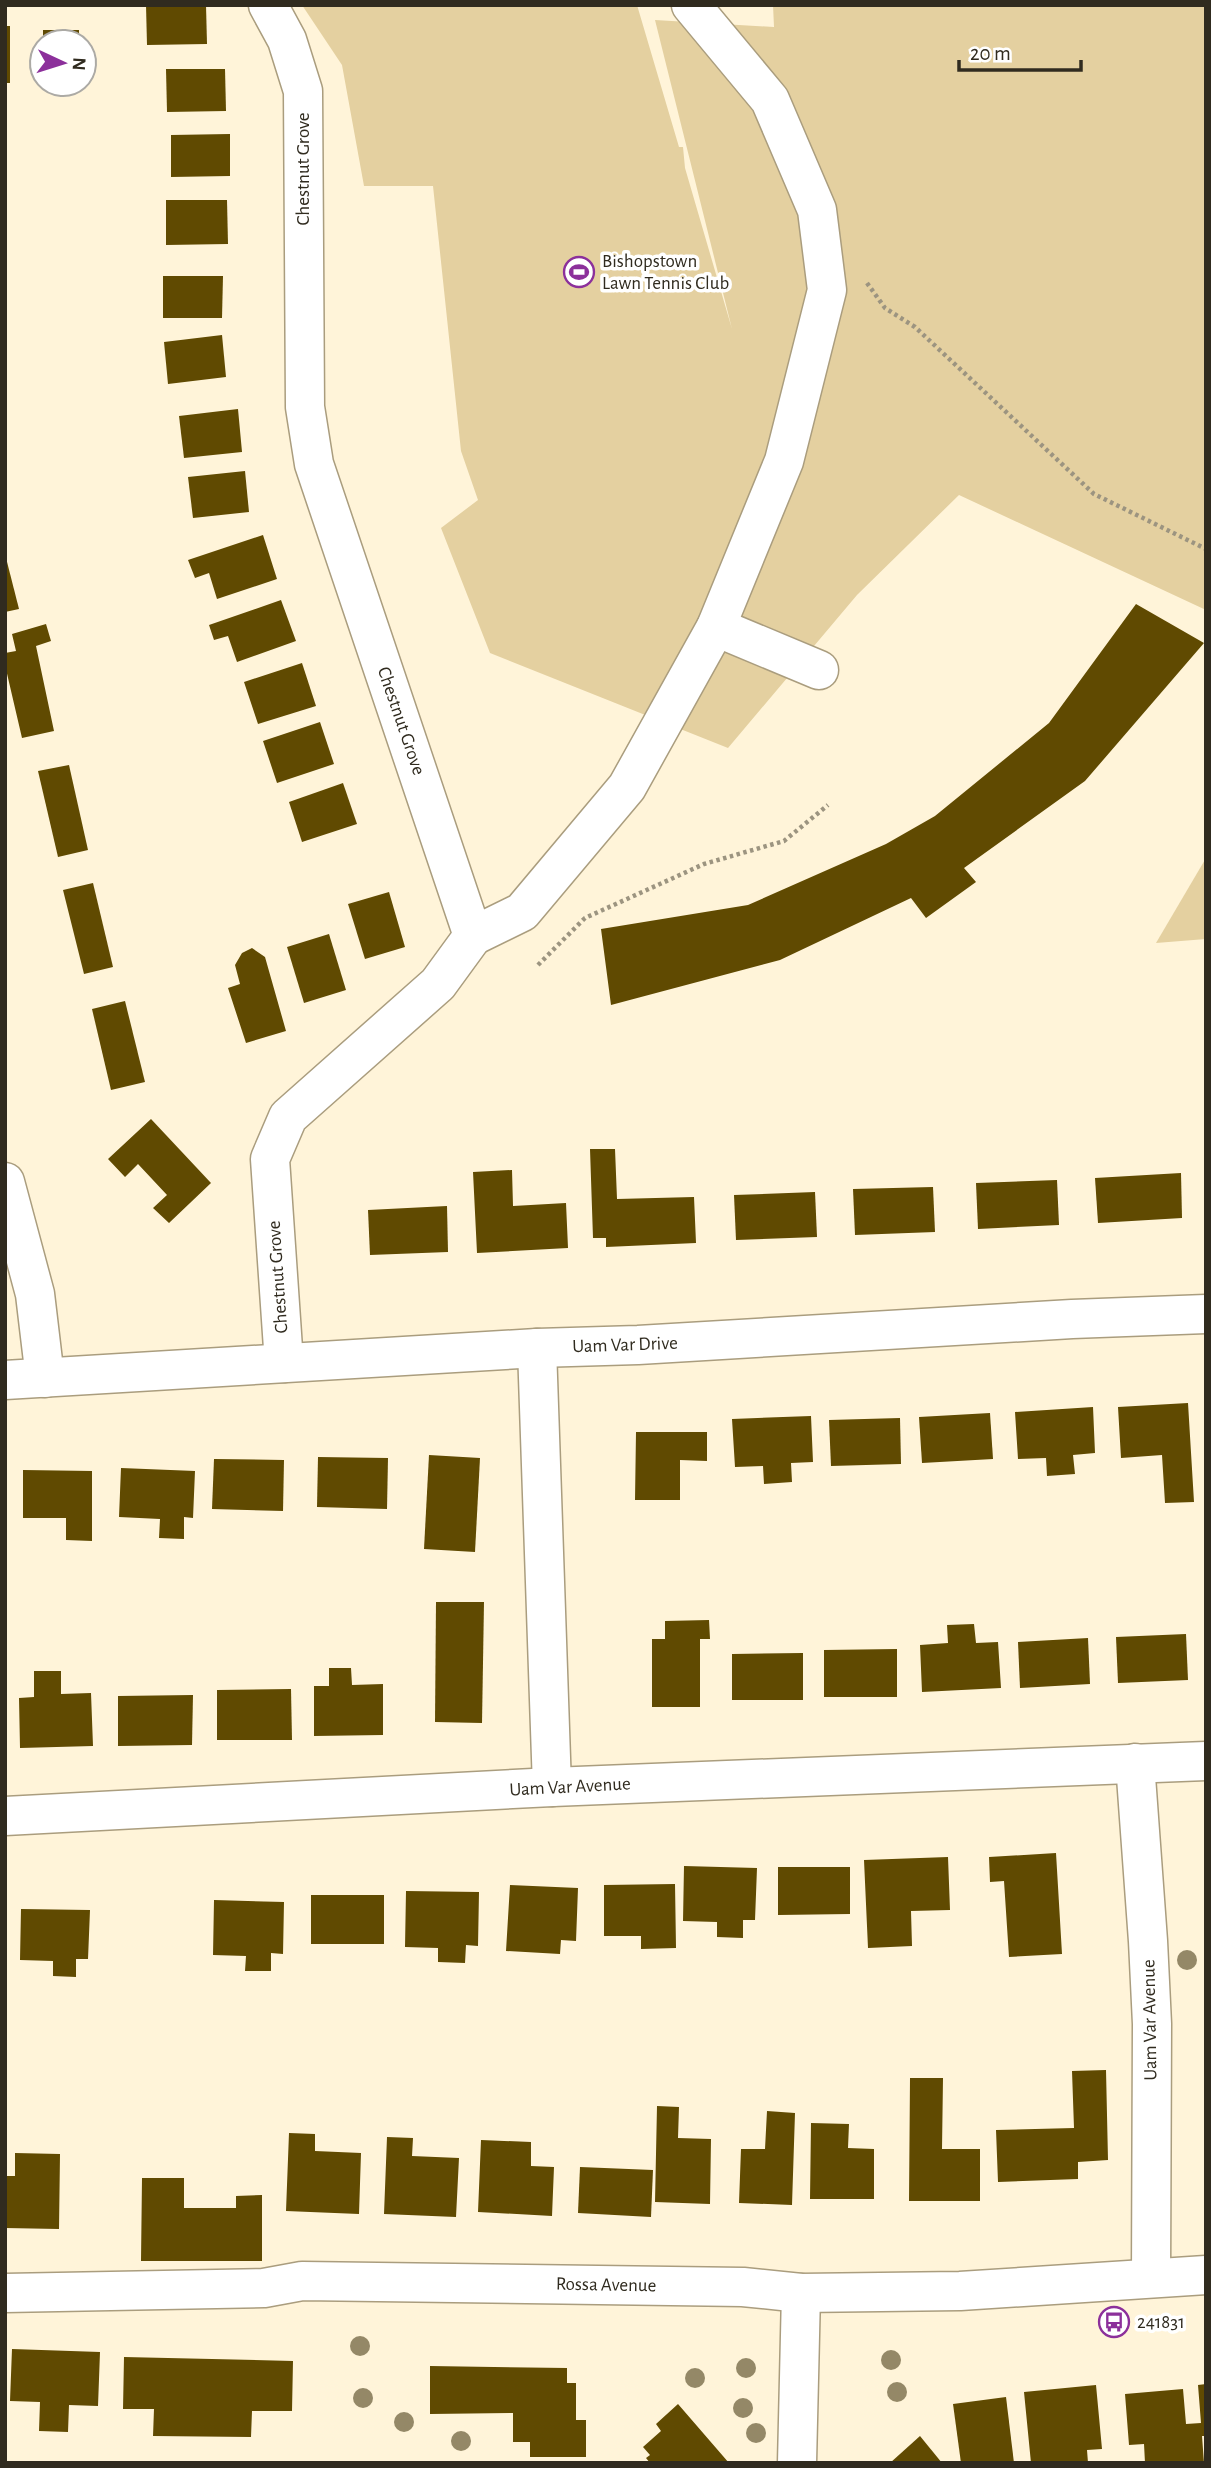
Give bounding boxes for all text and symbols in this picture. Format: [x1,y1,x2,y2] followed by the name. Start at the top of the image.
[28,28,98,98] north arrow
[959,28,1082,72] scale bar
[970,43,1011,64] text: 20 m
[69,57,88,71] text: N
[294,112,313,226] street label: Chestnut Grove
[602,252,729,293] place label: Bishopstown Lawn Tennis Club
[562,255,596,289] sports icon: Bishopstown Lawn Tennis Club
[374,664,428,778] street label: Chestnut Grove
[265,1220,291,1334] street label: Chestnut Grove
[572,1334,678,1356] street label: Uam Var Drive
[509,1774,631,1800] street label: Uam Var Avenue
[1139,1959,1161,2081] street label: Uam Var Avenue
[556,2275,656,2295] street label: Rossa Avenue
[1097,2305,1131,2339] bus stop icon: 241831
[1137,2313,1185,2332] place label: 241831

